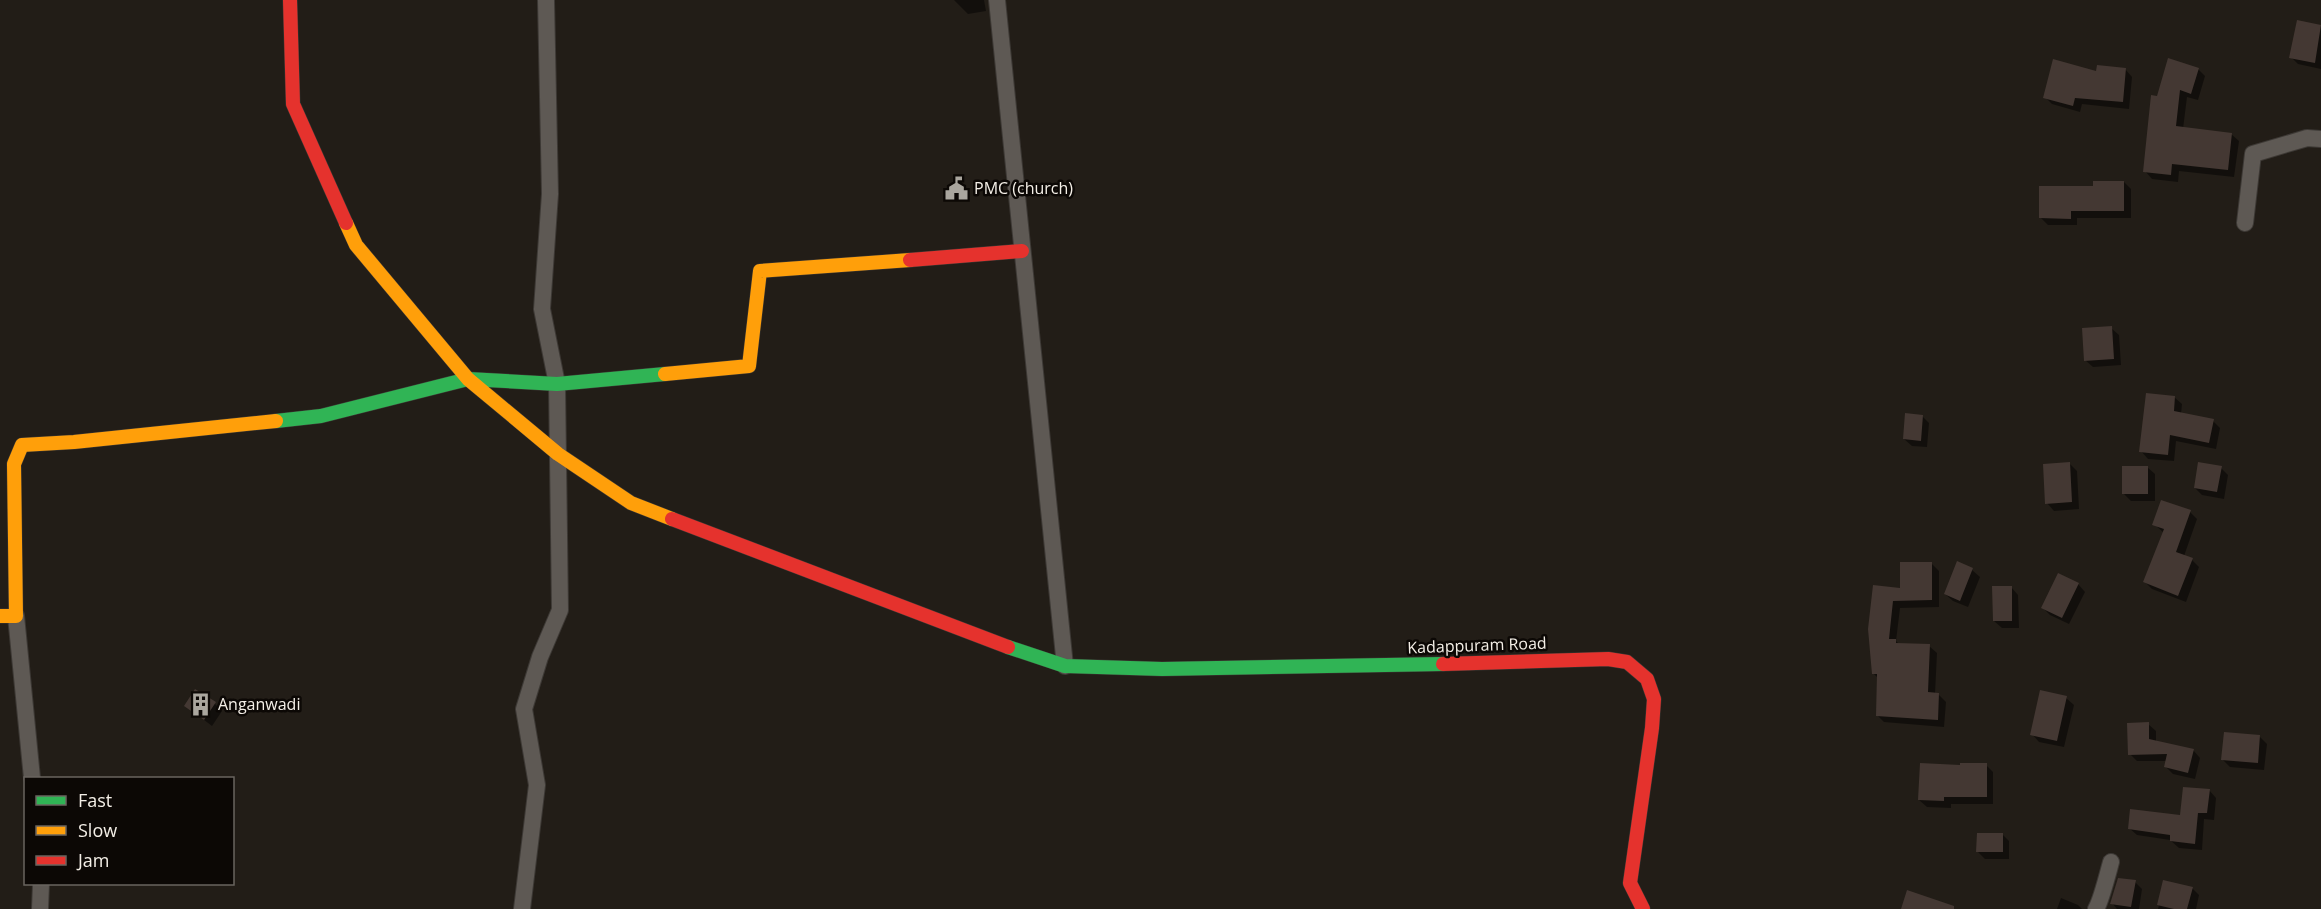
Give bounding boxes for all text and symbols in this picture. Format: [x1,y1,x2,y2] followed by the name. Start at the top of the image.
[943,175,969,201] public building icon: PMC (church)
[974,177,1073,199] place label: PMC (church)
[1407,632,1547,658] street label: Kadappuram Road
[187,691,213,717] building icon: Anganwadi
[218,693,300,715] place label: Anganwadi
[24,777,234,885] legend
[78,788,112,812] text: Fast
[78,818,117,842] text: Slow
[76,848,110,872] text: Jam

